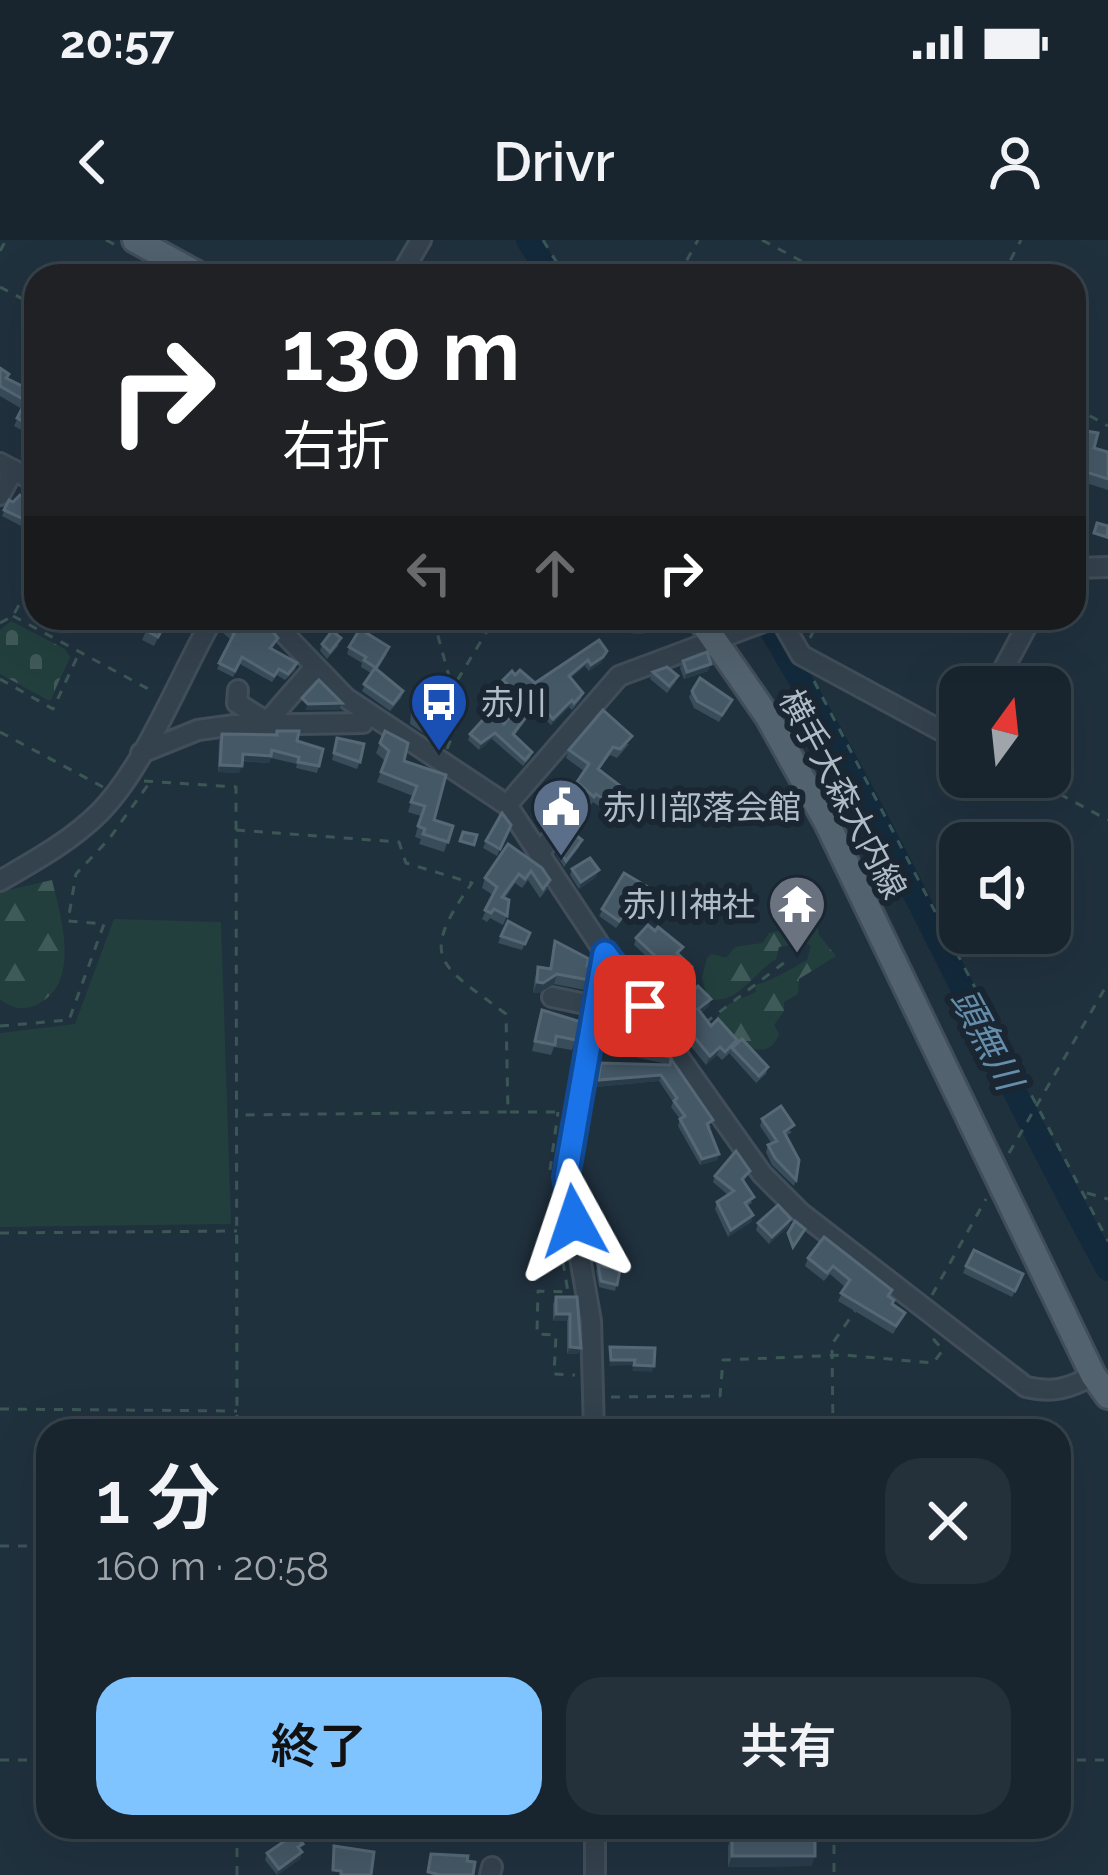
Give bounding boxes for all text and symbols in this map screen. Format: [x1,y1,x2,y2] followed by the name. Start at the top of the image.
[60,16,174,69] text: 20:57
[60,129,126,195] icon: back
[982,129,1048,195] icon: person
[493,130,615,194] text: Drivr
[282,301,520,400] text: 130 m
[84,312,240,468] icon: right
[282,414,390,478] text: 右折
[396,540,462,606] icon: left
[522,540,588,606] icon: ahead
[648,540,714,606] icon: right
[939,666,1071,798] north arrow
[939,666,1071,954] map controls
[408,671,470,753] bus stop icon: 赤川
[481,683,547,722] place label: 赤川
[772,683,914,905] street label: 横手大森大内線
[530,776,592,858] public building icon: 赤川部落会館
[603,788,801,827] place label: 赤川部落会館
[939,822,1071,954] button: sound
[766,873,828,955] temple icon: 赤川神社
[623,885,755,924] place label: 赤川神社
[594,955,696,1057] pin
[612,973,678,1039] icon: arrive
[943,981,1033,1100] water label: 頭無川
[511,1158,637,1284] position arrow
[96,1455,220,1540] text: 1 分
[885,1458,1011,1584] button: close
[96,1543,329,1589] text: 160 m · 20:58
[96,1677,542,1815] button: 終了
[566,1677,1011,1815] button: 共有

